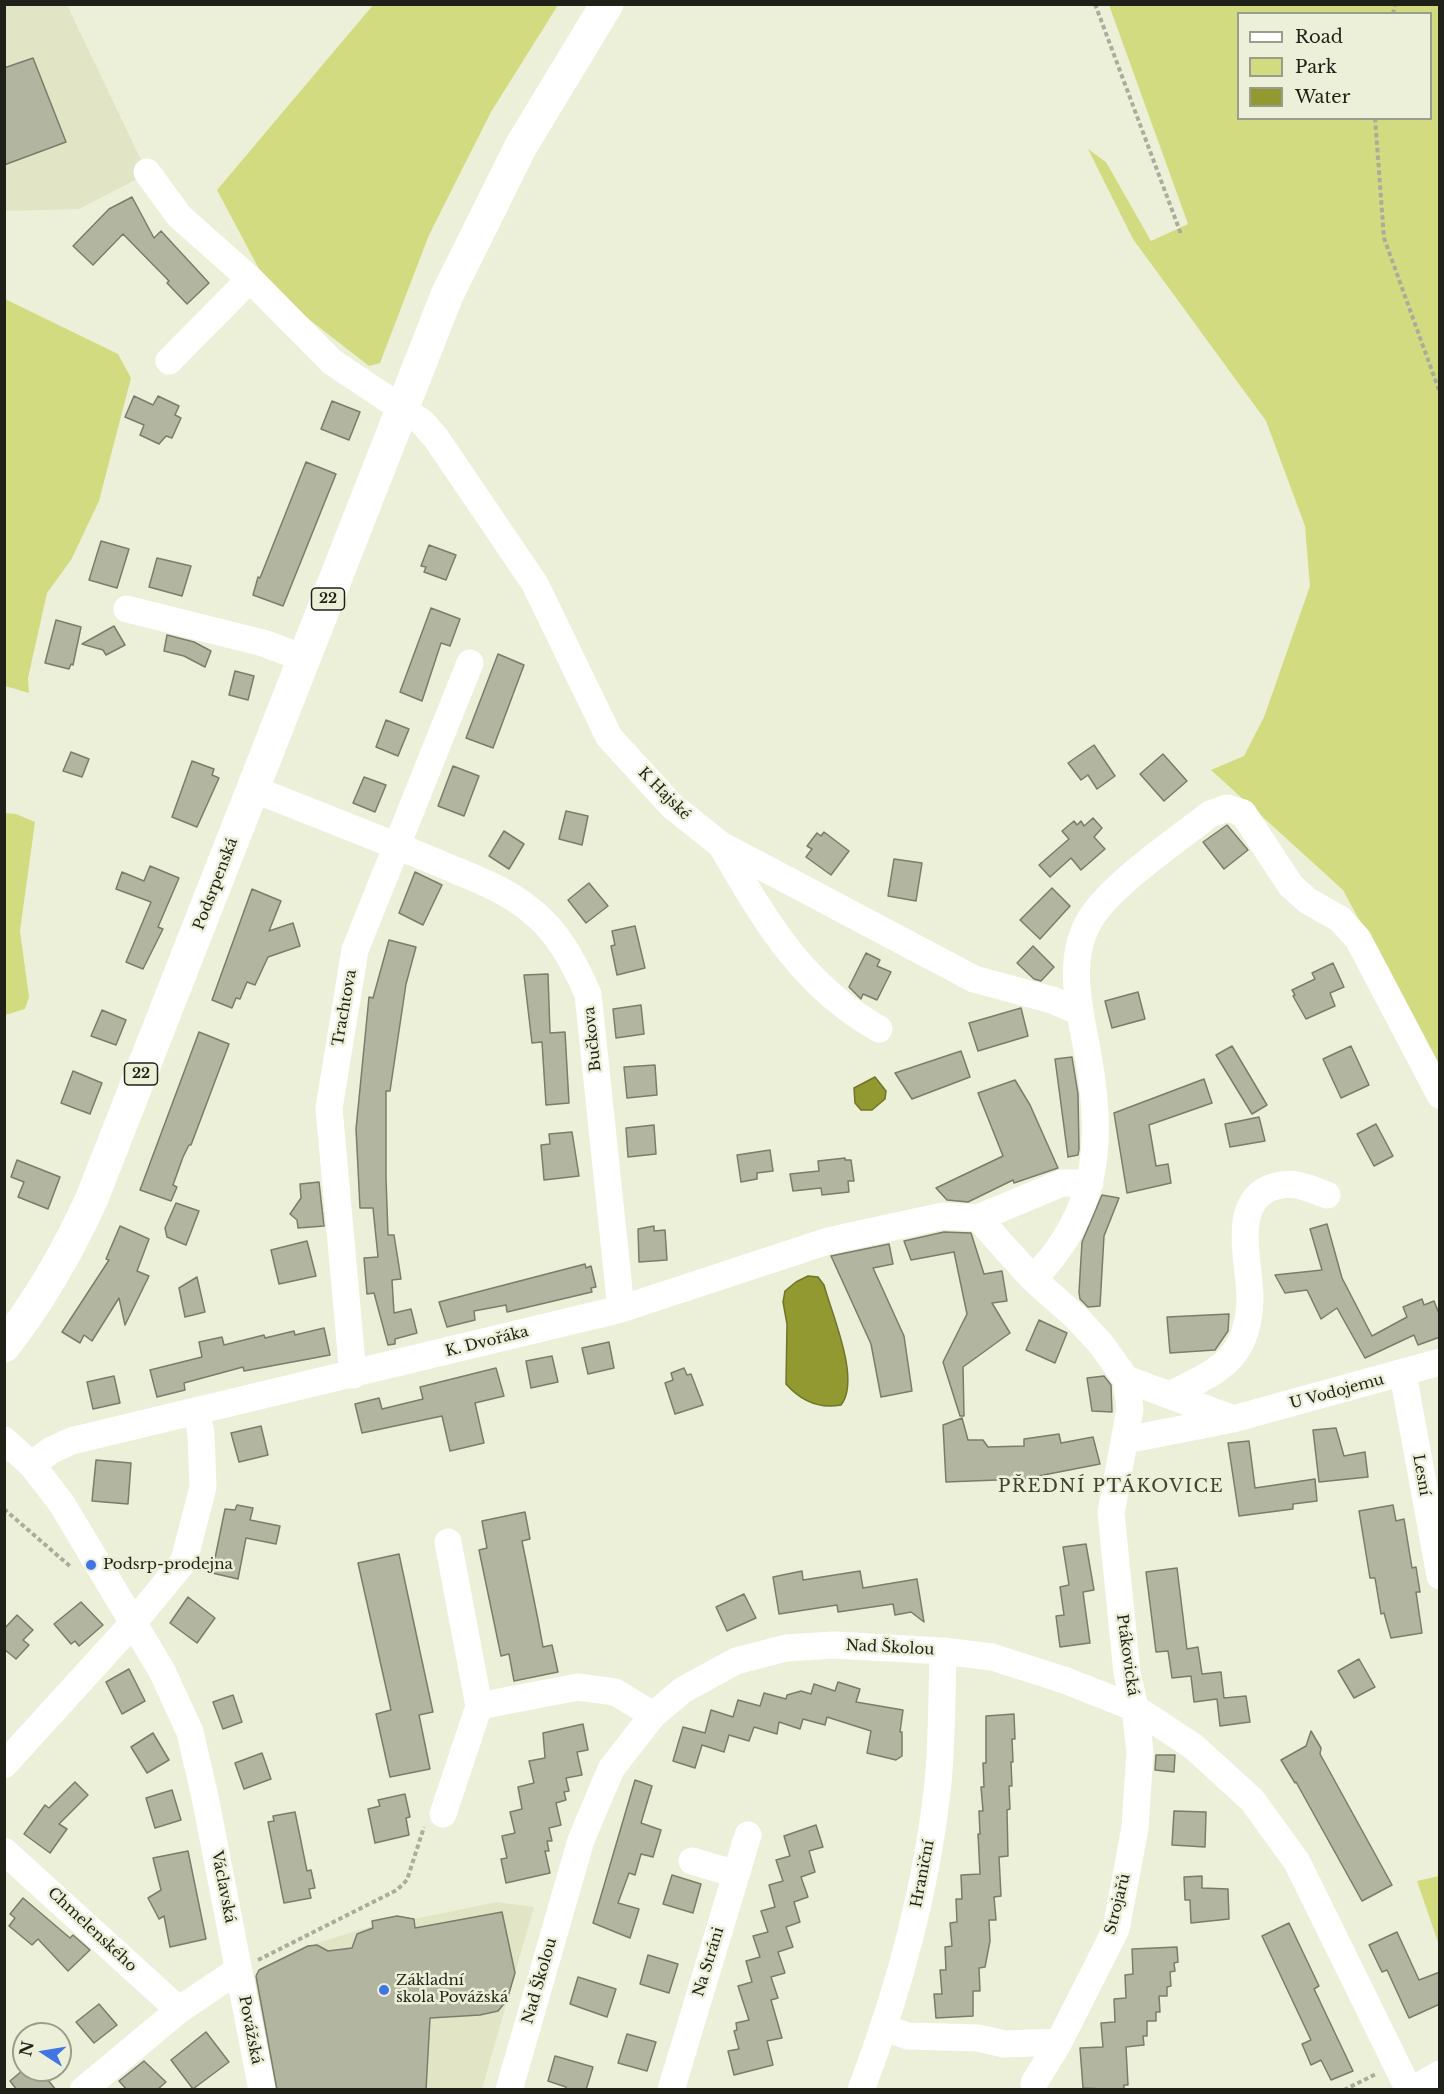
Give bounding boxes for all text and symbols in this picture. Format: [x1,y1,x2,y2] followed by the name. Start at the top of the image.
[1237,12,1432,120] legend
[1295,26,1343,48] text: Road
[1295,56,1337,78] text: Park
[1295,86,1350,108] text: Water
[312,588,344,610] road number: 22
[634,764,694,824] street label: K Hajské
[190,835,242,933] street label: Podsrpenská
[329,968,361,1048] street label: Trachtova
[581,1006,605,1072] street label: Bučkova
[124,1063,158,1085] road number: 22
[444,1323,530,1361] street label: K. Dvořáka
[1288,1371,1386,1413] street label: U Vodojemu
[1409,1453,1433,1497] street label: Lesní
[998,1476,1224,1498] district label: PŘEDNÍ PTÁKOVICE
[103,1556,233,1574] place label: Podsrp-prodejna
[84,1558,98,1572] marker: Podsrp-prodejna
[1112,1613,1142,1697] street label: Ptákovická
[845,1637,935,1659] street label: Nad Školou
[908,1839,938,1909] street label: Hraniční
[207,1849,239,1925] street label: Václavská
[1102,1872,1134,1936] street label: Strojařů
[44,1884,140,1976] street label: Chmelenského
[690,1925,728,1999] street label: Na Stráni
[519,1936,561,2026] street label: Nad Školou
[396,1972,508,2007] place label: Základní škola Povážská
[377,1983,391,1997] marker: Základní škola Povážská
[235,1994,265,2066] street label: Povážská
[12,2022,72,2082] north arrow
[15,2039,38,2058] text: N

